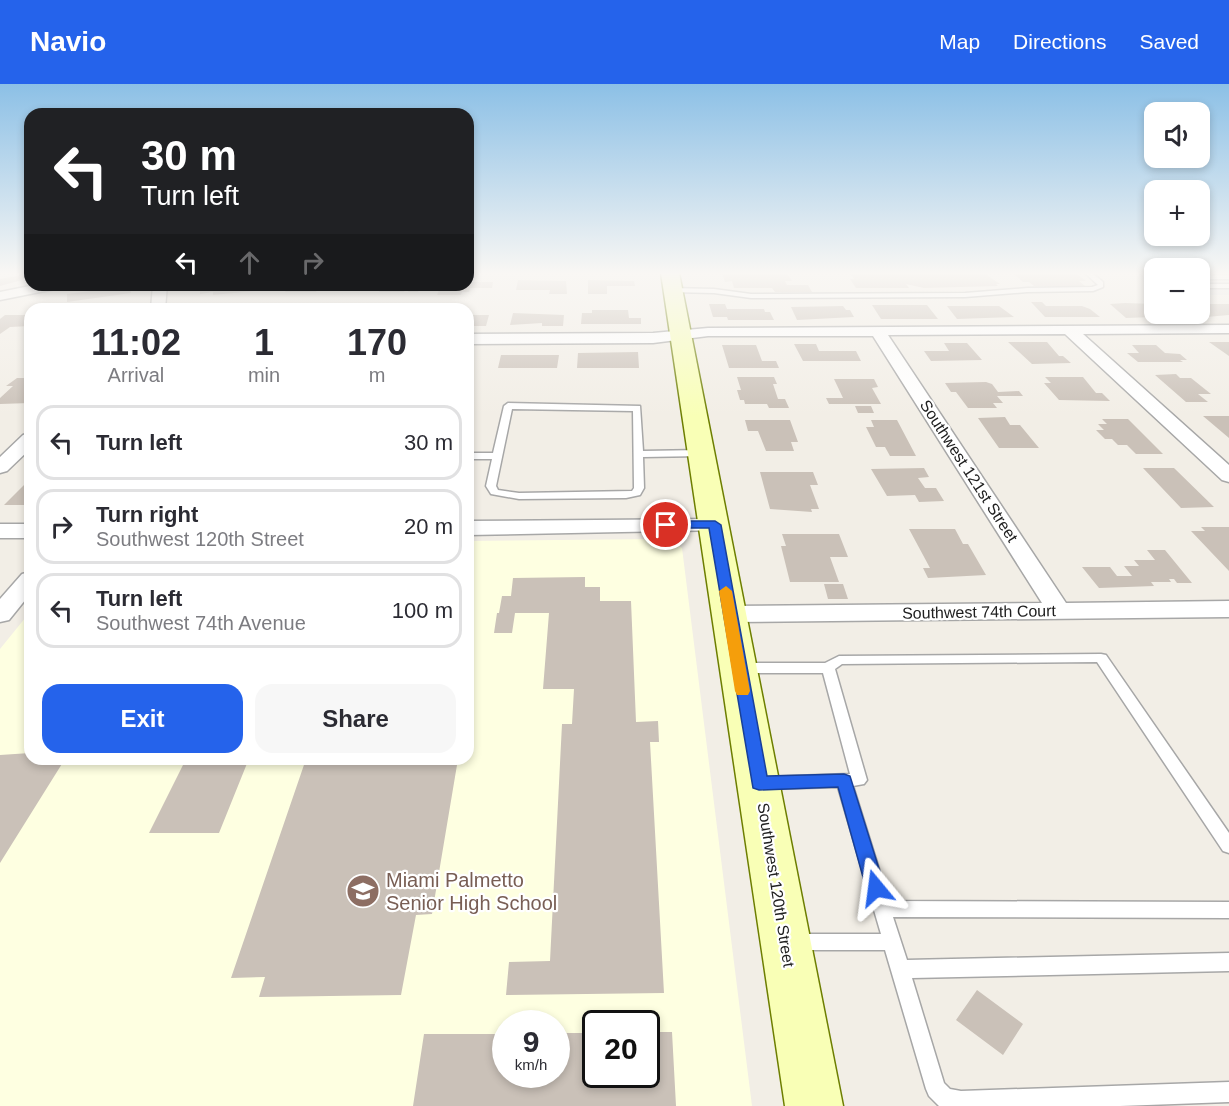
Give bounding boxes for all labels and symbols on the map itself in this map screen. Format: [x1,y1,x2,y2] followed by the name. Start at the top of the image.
[917,397,1021,545] street label: Southwest 121st Street
[640,499,691,550] pin
[902,602,1057,622] street label: Southwest 74th Court
[755,802,797,969] street label: Southwest 120th Street
[844,856,908,920] position arrow
[386,869,557,914] place label: Miami Palmetto Senior High School
[345,873,381,909] school or university icon: Miami Palmetto Senior High School
[582,1010,660,1088] speed limit sign: 20

